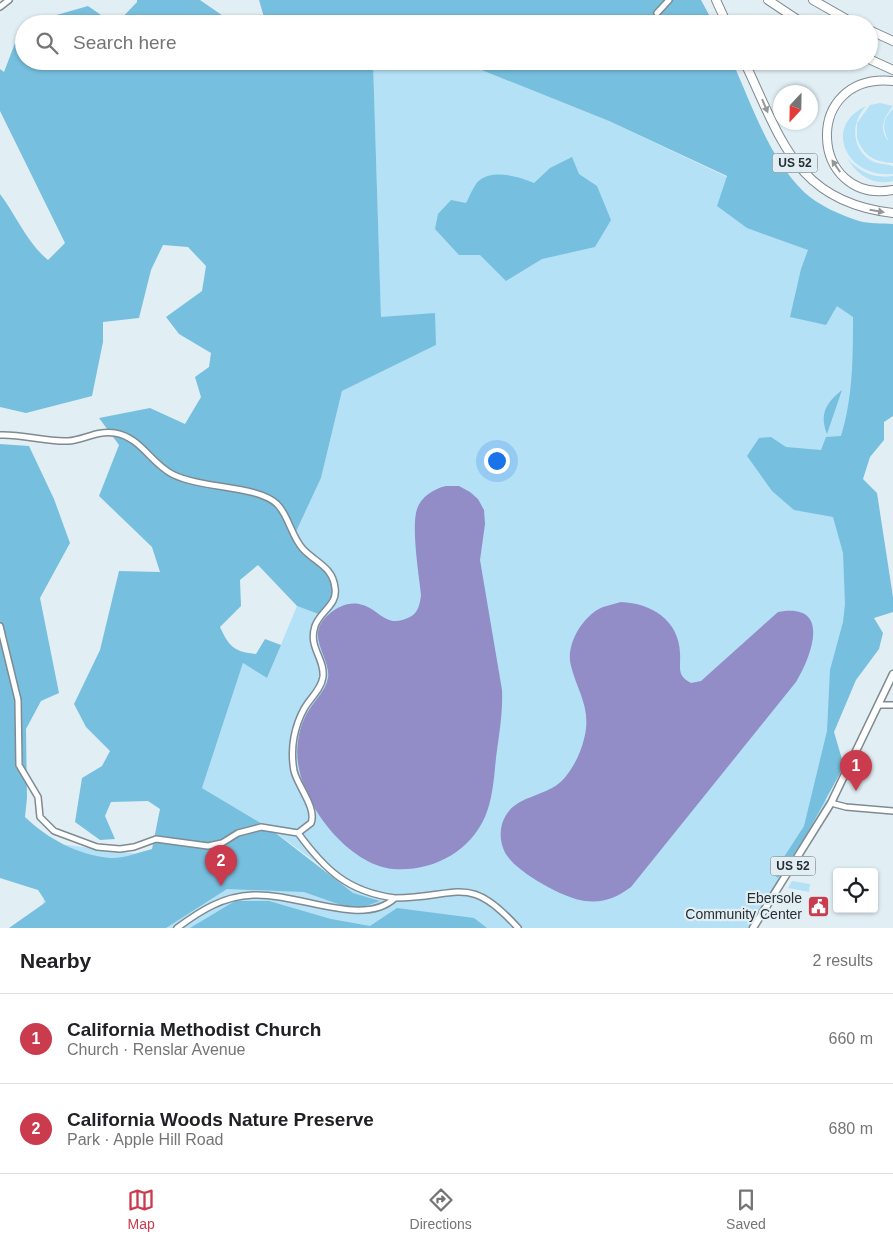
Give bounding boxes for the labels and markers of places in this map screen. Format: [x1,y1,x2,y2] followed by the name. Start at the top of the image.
[840,750,872,791] pin: 1
[205,845,237,886] pin: 2
[685,890,802,922] place label: Ebersole Community Center
[806,894,830,918] public building icon: Ebersole Community Center

